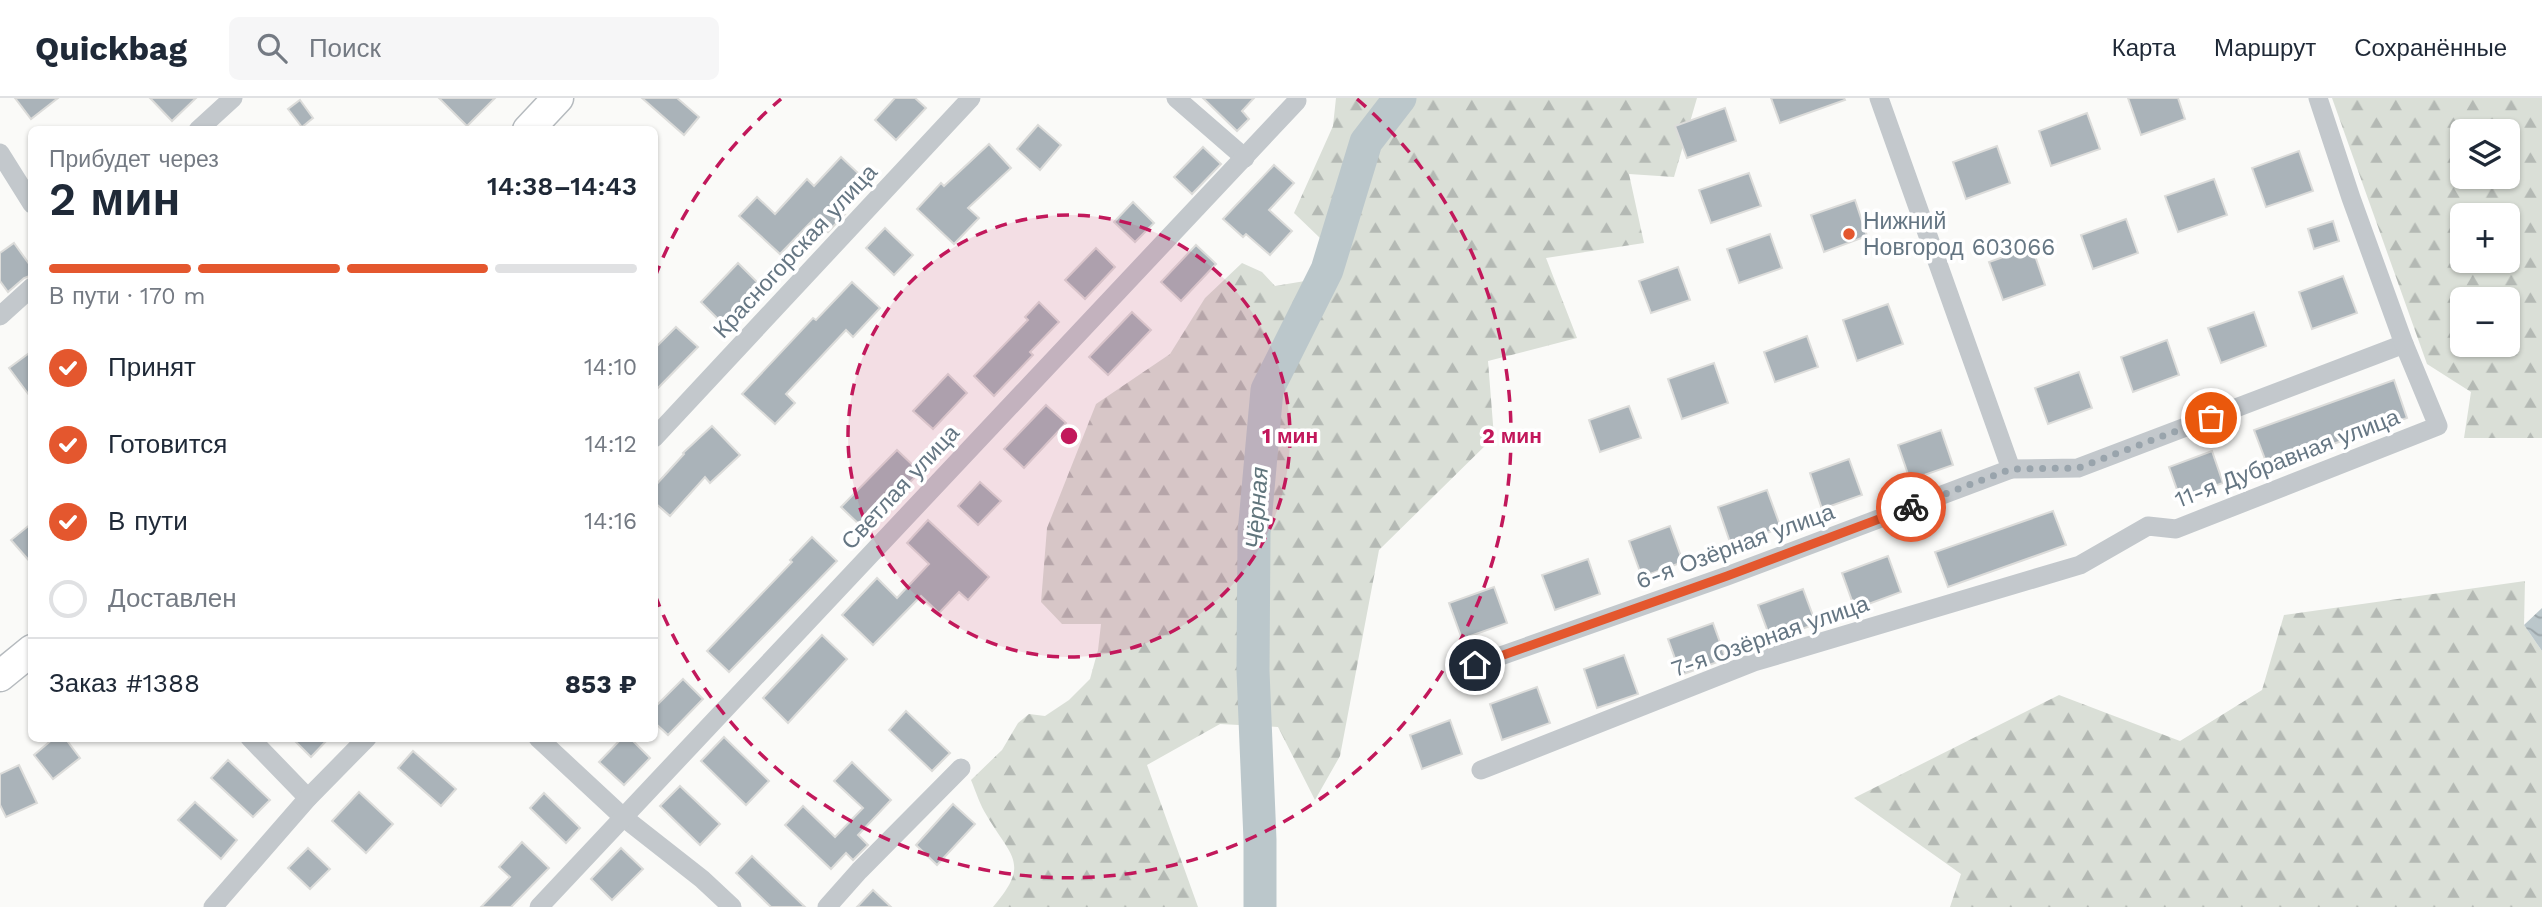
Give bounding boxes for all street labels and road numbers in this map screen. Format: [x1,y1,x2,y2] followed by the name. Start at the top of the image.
[708,159,883,344] street label: Красногорская улица
[2171,403,2403,514] street label: 11-я Дубравная улица
[836,419,965,555] street label: Светлая улица
[1632,498,1838,595] street label: 6-я Озёрная улица
[1668,590,1873,683] street label: 7-я Озёрная улица

